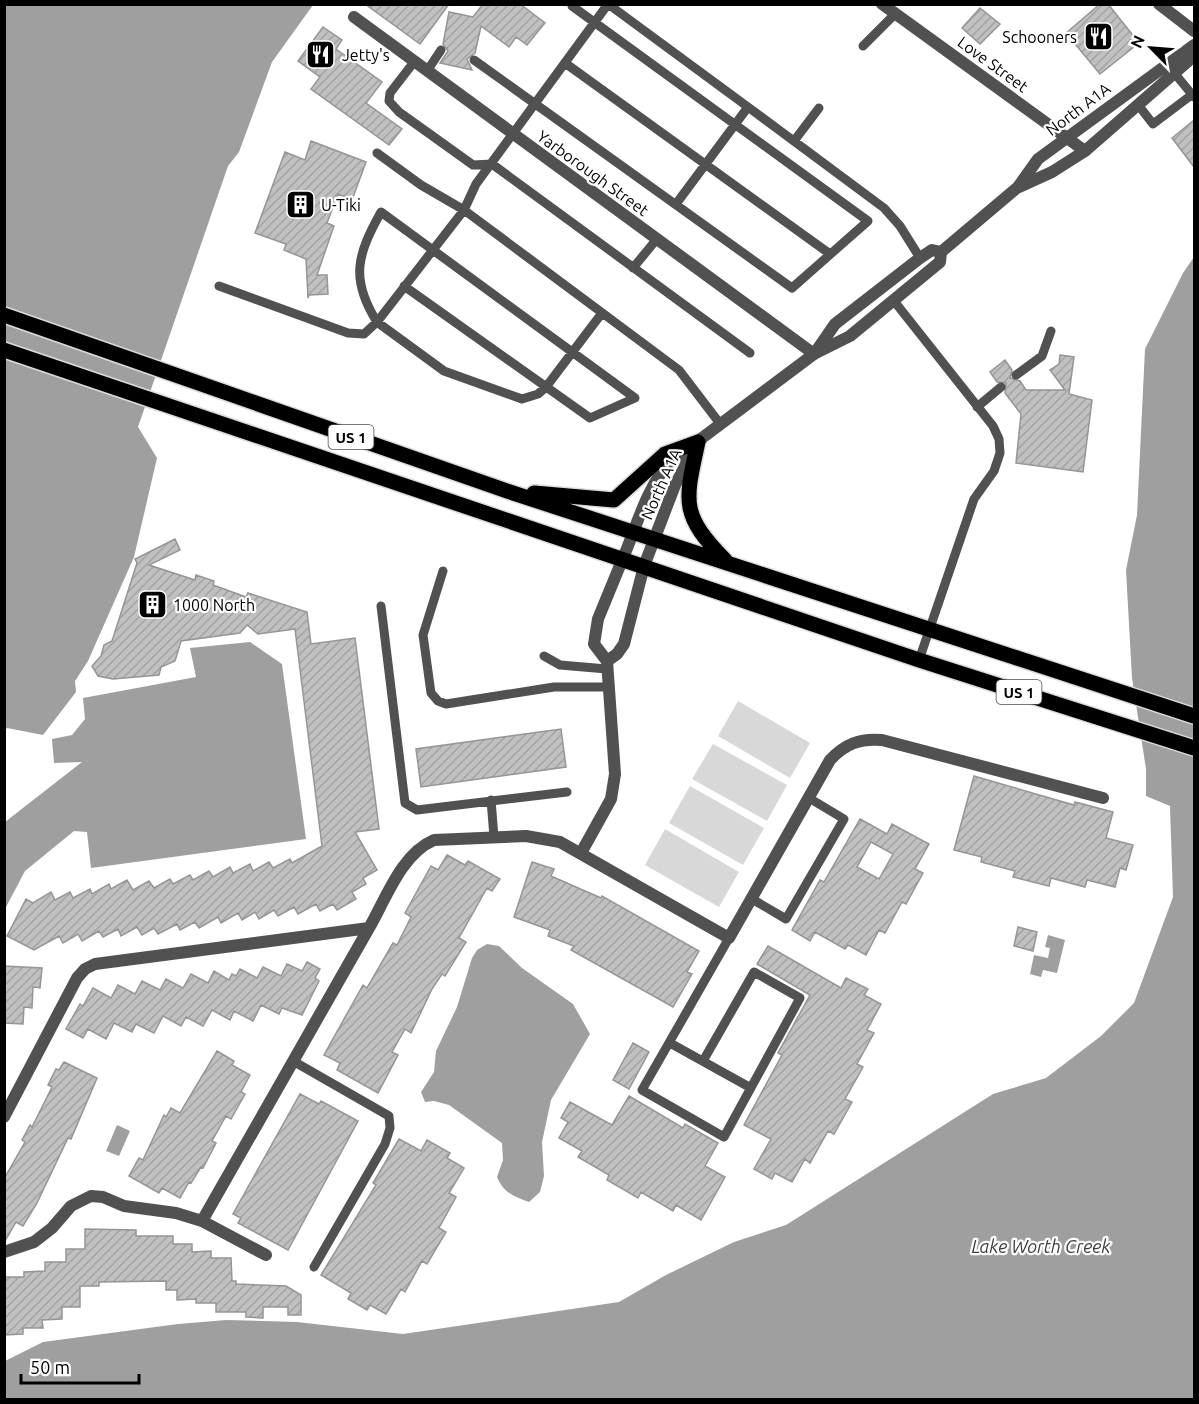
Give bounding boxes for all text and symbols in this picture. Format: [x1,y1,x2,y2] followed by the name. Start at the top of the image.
[1121,18,1181,78] north arrow
[1082,21,1114,53] restaurant icon: Schooners
[1002,28,1077,46] place label: Schooners
[954,32,1032,96] street label: Love Street
[1127,32,1148,51] text: N
[305,39,337,71] restaurant icon: Jetty's
[342,46,390,64] place label: Jetty's
[1042,79,1114,139] street label: North A1A
[534,127,653,220] street label: Yarborough Street
[284,189,316,221] building icon: U-Tiki
[321,196,361,214] place label: U-Tiki
[328,425,374,449] road number: US 1
[637,445,685,522] street label: North A1A
[136,589,168,621] building icon: 1000 North
[173,596,255,614] place label: 1000 North
[996,680,1042,704] road number: US 1
[971,1236,1111,1256] water label: Lake Worth Creek
[21,1347,140,1385] scale bar
[30,1357,70,1377] text: 50 m

